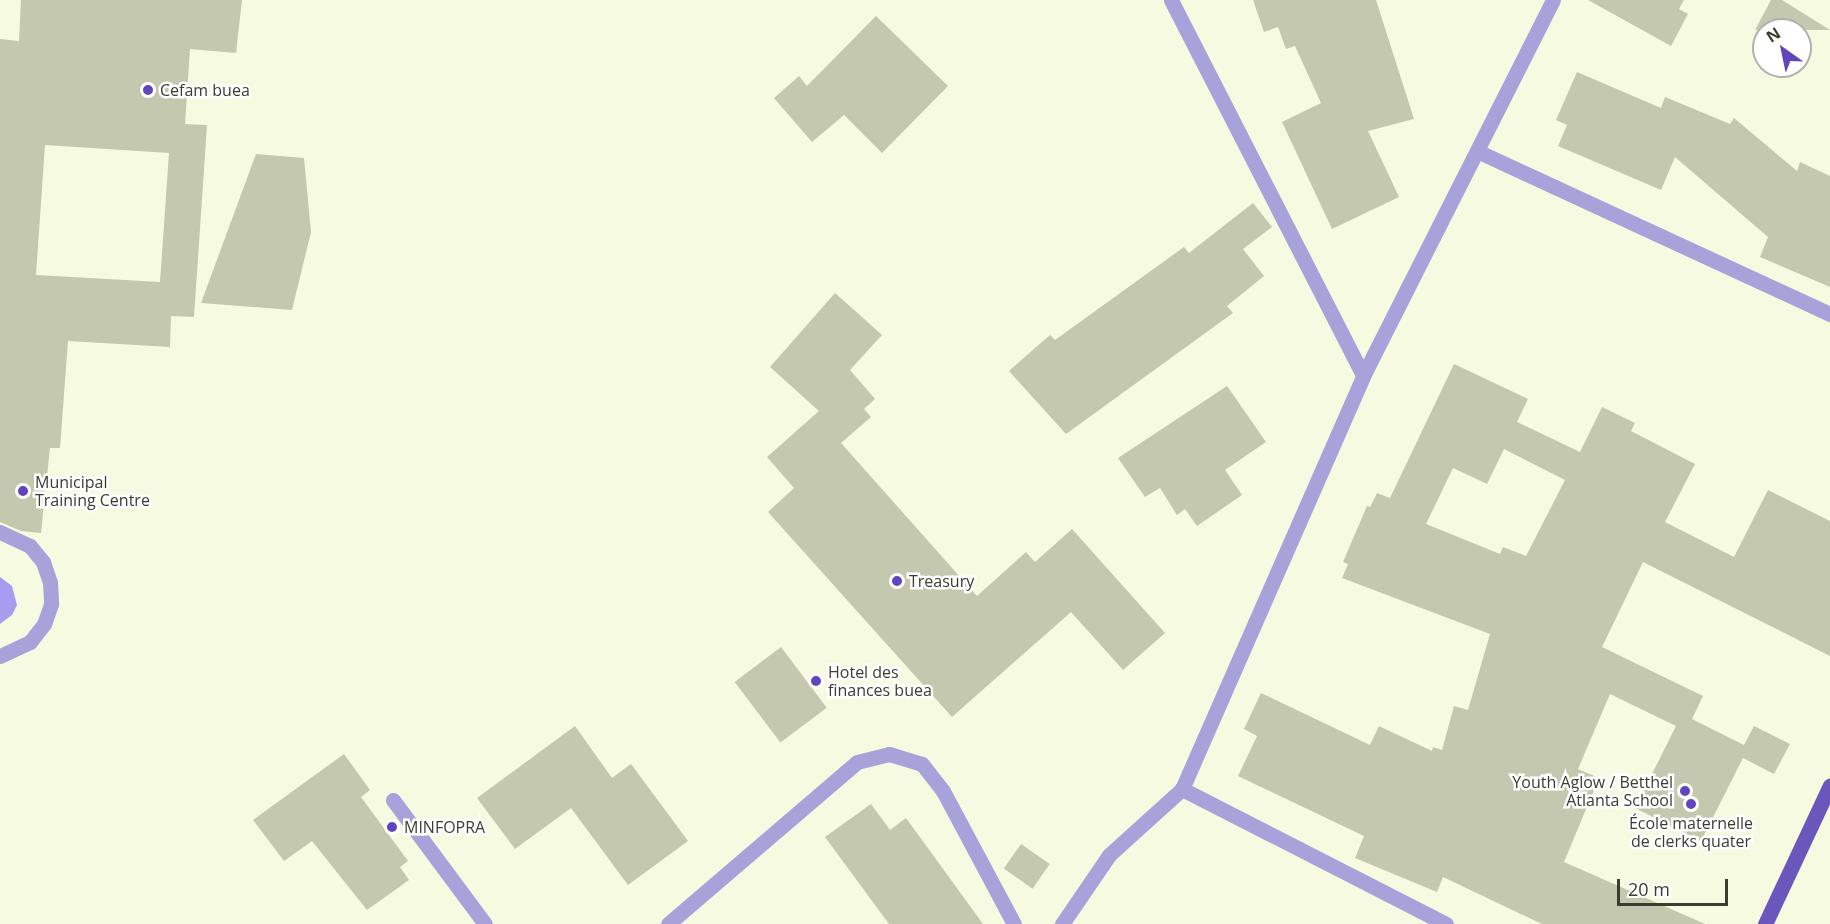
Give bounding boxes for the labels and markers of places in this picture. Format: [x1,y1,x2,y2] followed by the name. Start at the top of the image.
[160,80,250,100] place label: Cefam buea
[141,83,155,97] marker: Cefam buea
[35,472,150,510] place label: Municipal Training Centre
[16,484,30,498] marker: Municipal Training Centre
[909,571,974,591] place label: Treasury
[890,574,904,588] marker: Treasury
[828,662,932,700] place label: Hotel des finances buea
[809,674,823,688] marker: Hotel des finances buea
[1512,772,1673,810] place label: Youth Aglow / Betthel Atlanta School
[1678,784,1692,798] marker: Youth Aglow / Betthel Atlanta School
[1684,797,1698,811] marker: École maternelle de clerks quater
[1629,813,1753,851] place label: École maternelle de clerks quater
[404,817,485,837] place label: MINFOPRA
[385,820,399,834] marker: MINFOPRA

